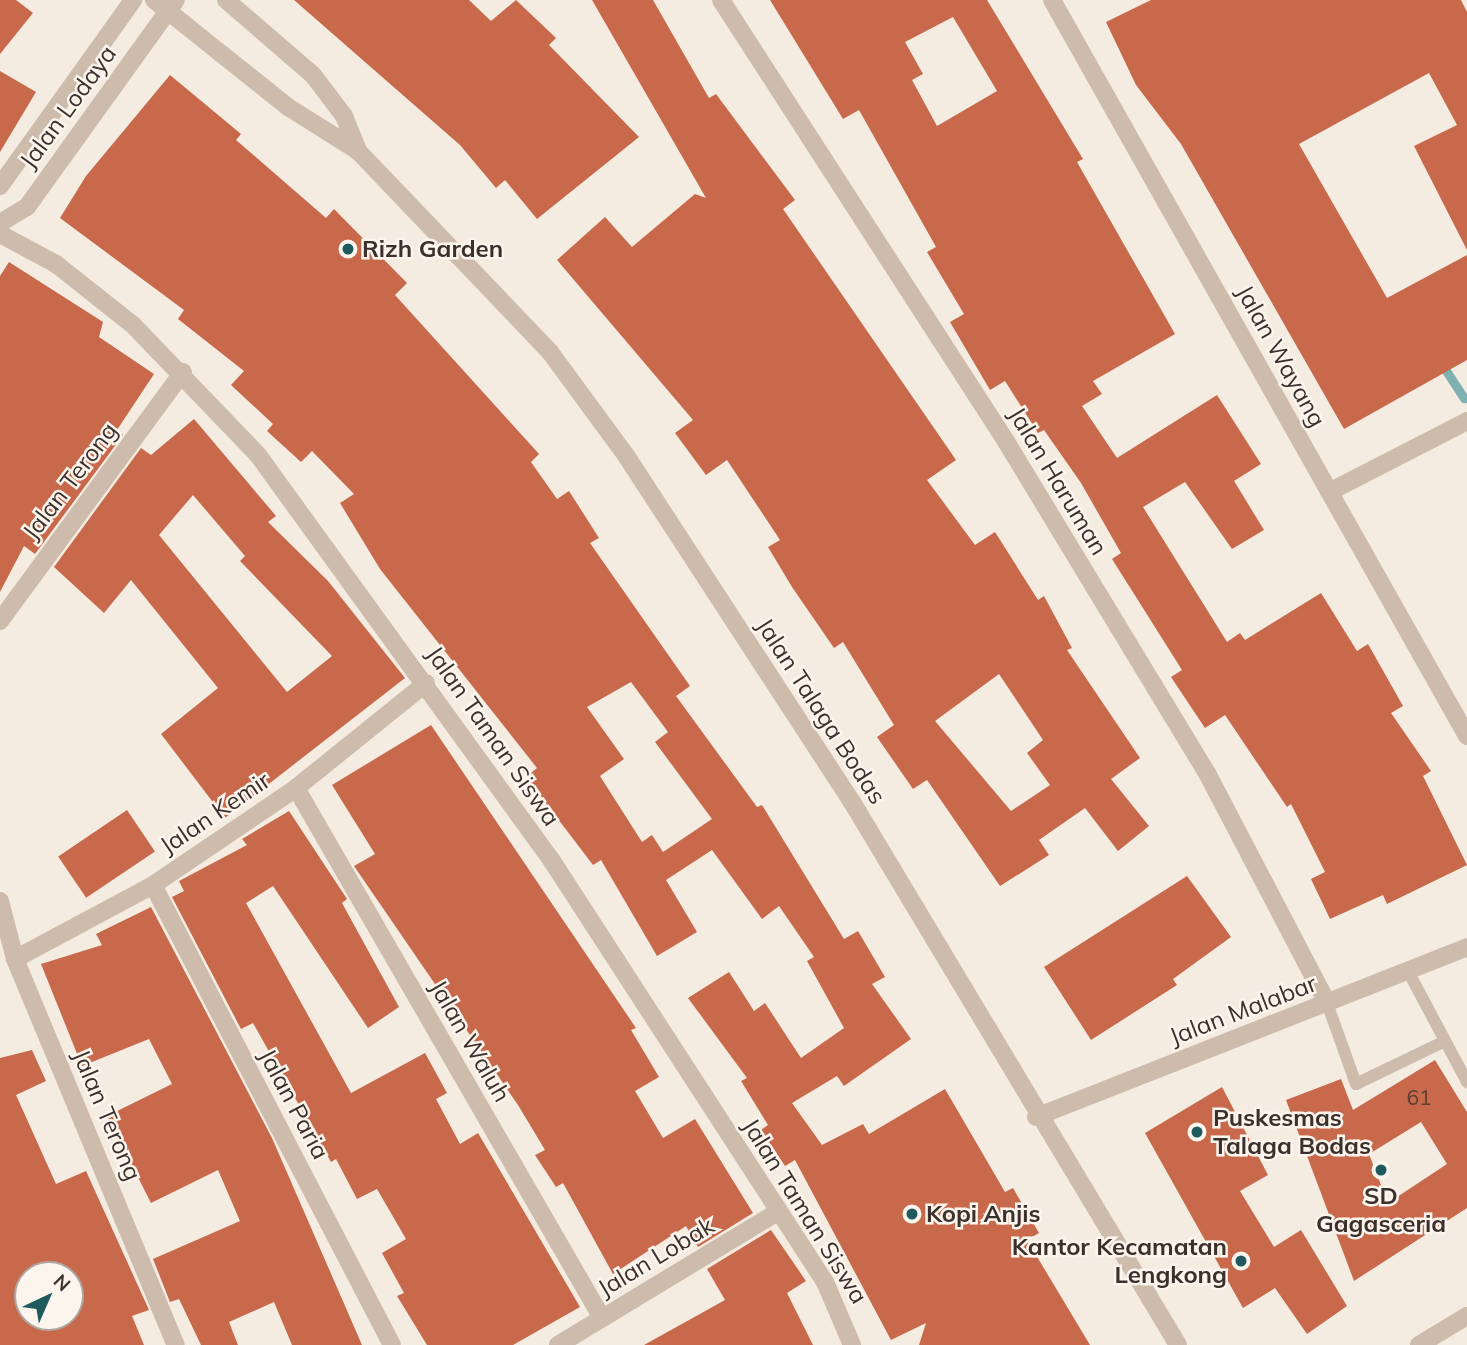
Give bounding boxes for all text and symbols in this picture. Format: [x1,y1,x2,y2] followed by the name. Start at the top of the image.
[14,40,122,174] street label: Jalan Lodaya
[362,235,503,263] place label: Rizh Garden
[340,241,356,257] marker: Rizh Garden
[1230,280,1332,432] street label: Jalan Wayang
[1002,402,1114,560] street label: Jalan Haruman
[17,417,123,545] street label: Jalan Terong
[750,613,892,809] street label: Jalan Talaga Bodas
[420,641,566,831] street label: Jalan Taman Siswa
[155,766,275,860] street label: Jalan Kemir
[1165,969,1321,1051] street label: Jalan Malabar
[424,975,516,1107] street label: Jalan Waluh
[253,1044,335,1164] street label: Jalan Paria
[67,1045,147,1185] street label: Jalan Terong
[1406,1084,1432,1110] house number: 61
[1213,1104,1371,1160] place label: Puskesmas Talaga Bodas
[736,1113,874,1309] street label: Jalan Taman Siswa
[1187,1122,1207,1142] marker: Puskesmas Talaga Bodas
[1373,1162,1389,1178] marker: SD Gagasceria
[1316,1182,1446,1238] place label: SD Gagasceria
[926,1200,1041,1228] place label: Kopi Anjis
[904,1206,920,1222] marker: Kopi Anjis
[593,1211,719,1303] street label: Jalan Lobak
[1012,1233,1227,1289] place label: Kantor Kecamatan Lengkong
[1233,1253,1249,1269] marker: Kantor Kecamatan Lengkong
[14,1261,84,1331] north arrow
[49,1269,76,1296] text: N

